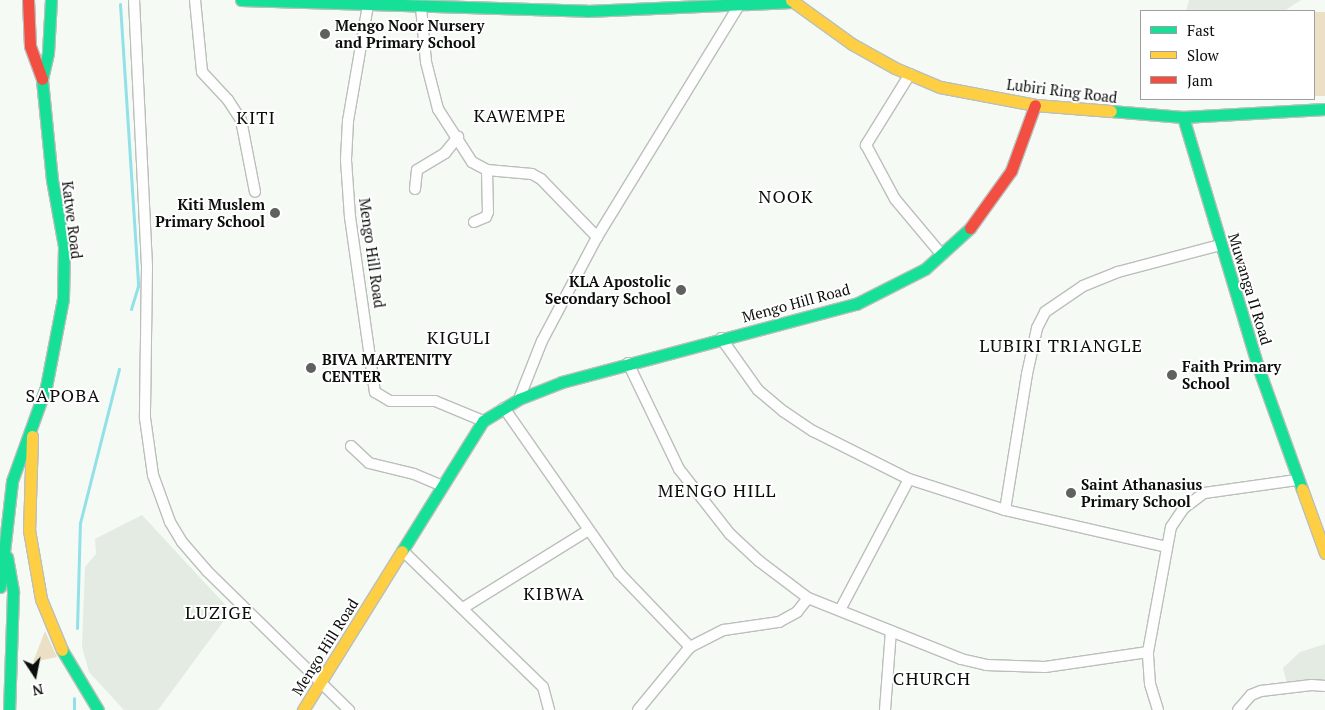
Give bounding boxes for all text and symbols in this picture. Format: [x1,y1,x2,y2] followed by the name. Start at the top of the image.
[1140,10,1315,100] legend
[335,16,484,51] place label: Mengo Noor Nursery and Primary School
[1187,20,1215,40] text: Fast
[319,28,331,40] marker: Mengo Noor Nursery and Primary School
[1187,45,1219,65] text: Slow
[1187,70,1213,90] text: Jam
[1006,75,1118,107] street label: Lubiri Ring Road
[473,104,567,126] district label: KAWEMPE
[236,106,276,128] district label: KITI
[58,180,86,260] street label: Katwe Road
[758,185,814,207] district label: NOOK
[155,195,265,230] place label: Kiti Muslem Primary School
[355,197,389,309] street label: Mengo Hill Road
[269,207,281,219] marker: Kiti Muslem Primary School
[1224,231,1276,347] street label: Muwanga II Road
[545,272,671,307] place label: KLA Apostolic Secondary School
[740,280,852,326] street label: Mengo Hill Road
[675,284,687,296] marker: KLA Apostolic Secondary School
[426,326,492,348] district label: KIGULI
[977,334,1145,356] district label: LUBIRI TRIANGLE
[322,350,452,385] place label: BIVA MARTENITY CENTER
[1182,357,1281,392] place label: Faith Primary School
[304,361,318,375] marker: BIVA MARTENITY CENTER
[1166,369,1178,381] marker: Faith Primary School
[25,384,101,406] district label: SAPOBA
[1081,475,1202,510] place label: Saint Athanasius Primary School
[656,479,778,501] district label: MENGO HILL
[1065,487,1077,499] marker: Saint Athanasius Primary School
[523,582,585,604] district label: KIBWA
[288,595,362,699] street label: Mengo Hill Road
[184,601,254,623] district label: LUZIGE
[10,650,60,700] north arrow
[892,667,972,689] district label: CHURCH
[31,680,45,701] text: N

